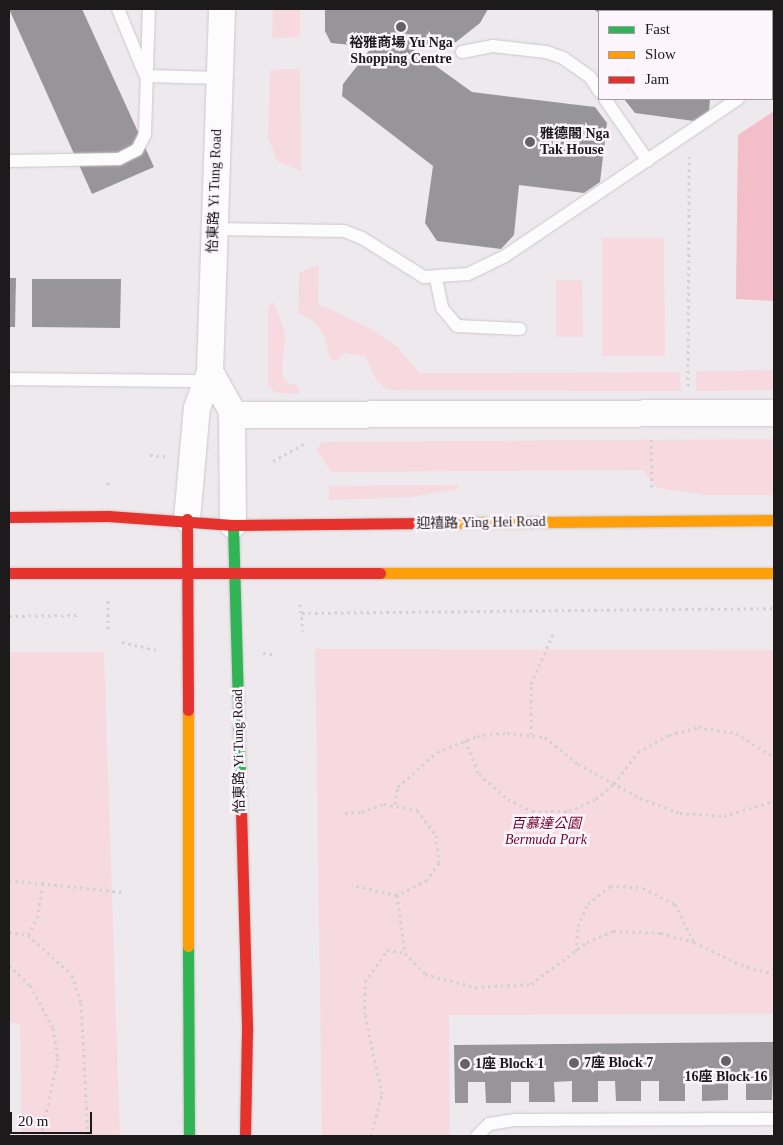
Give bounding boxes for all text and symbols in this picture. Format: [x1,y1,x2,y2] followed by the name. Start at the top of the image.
[598,10,773,100] legend
[395,21,407,33] marker: 裕雅商場 Yu Nga Shopping Centre
[645,21,670,37] text: Fast
[349,35,453,68] place label: 裕雅商場 Yu Nga Shopping Centre
[645,46,676,62] text: Slow
[645,71,669,87] text: Jam
[540,126,610,158] place label: 雅德閣 Nga Tak House
[204,129,226,253] street label: 怡東路 Yi Tung Road
[524,136,536,148] marker: 雅德閣 Nga Tak House
[416,513,546,533] street label: 迎禧路 Ying Hei Road
[230,689,248,813] street label: 怡東路 Yi Tung Road
[505,816,587,849] park label: 百慕達公園 Bermuda Park
[584,1055,653,1071] place label: 7座 Block 7
[720,1055,732,1067] marker: 16座 Block 16
[475,1056,544,1072] place label: 1座 Block 1
[568,1057,580,1069] marker: 7座 Block 7
[459,1058,471,1070] marker: 1座 Block 1
[684,1069,768,1085] place label: 16座 Block 16
[12,1102,95,1134] scale bar
[18,1113,48,1129] text: 20 m

